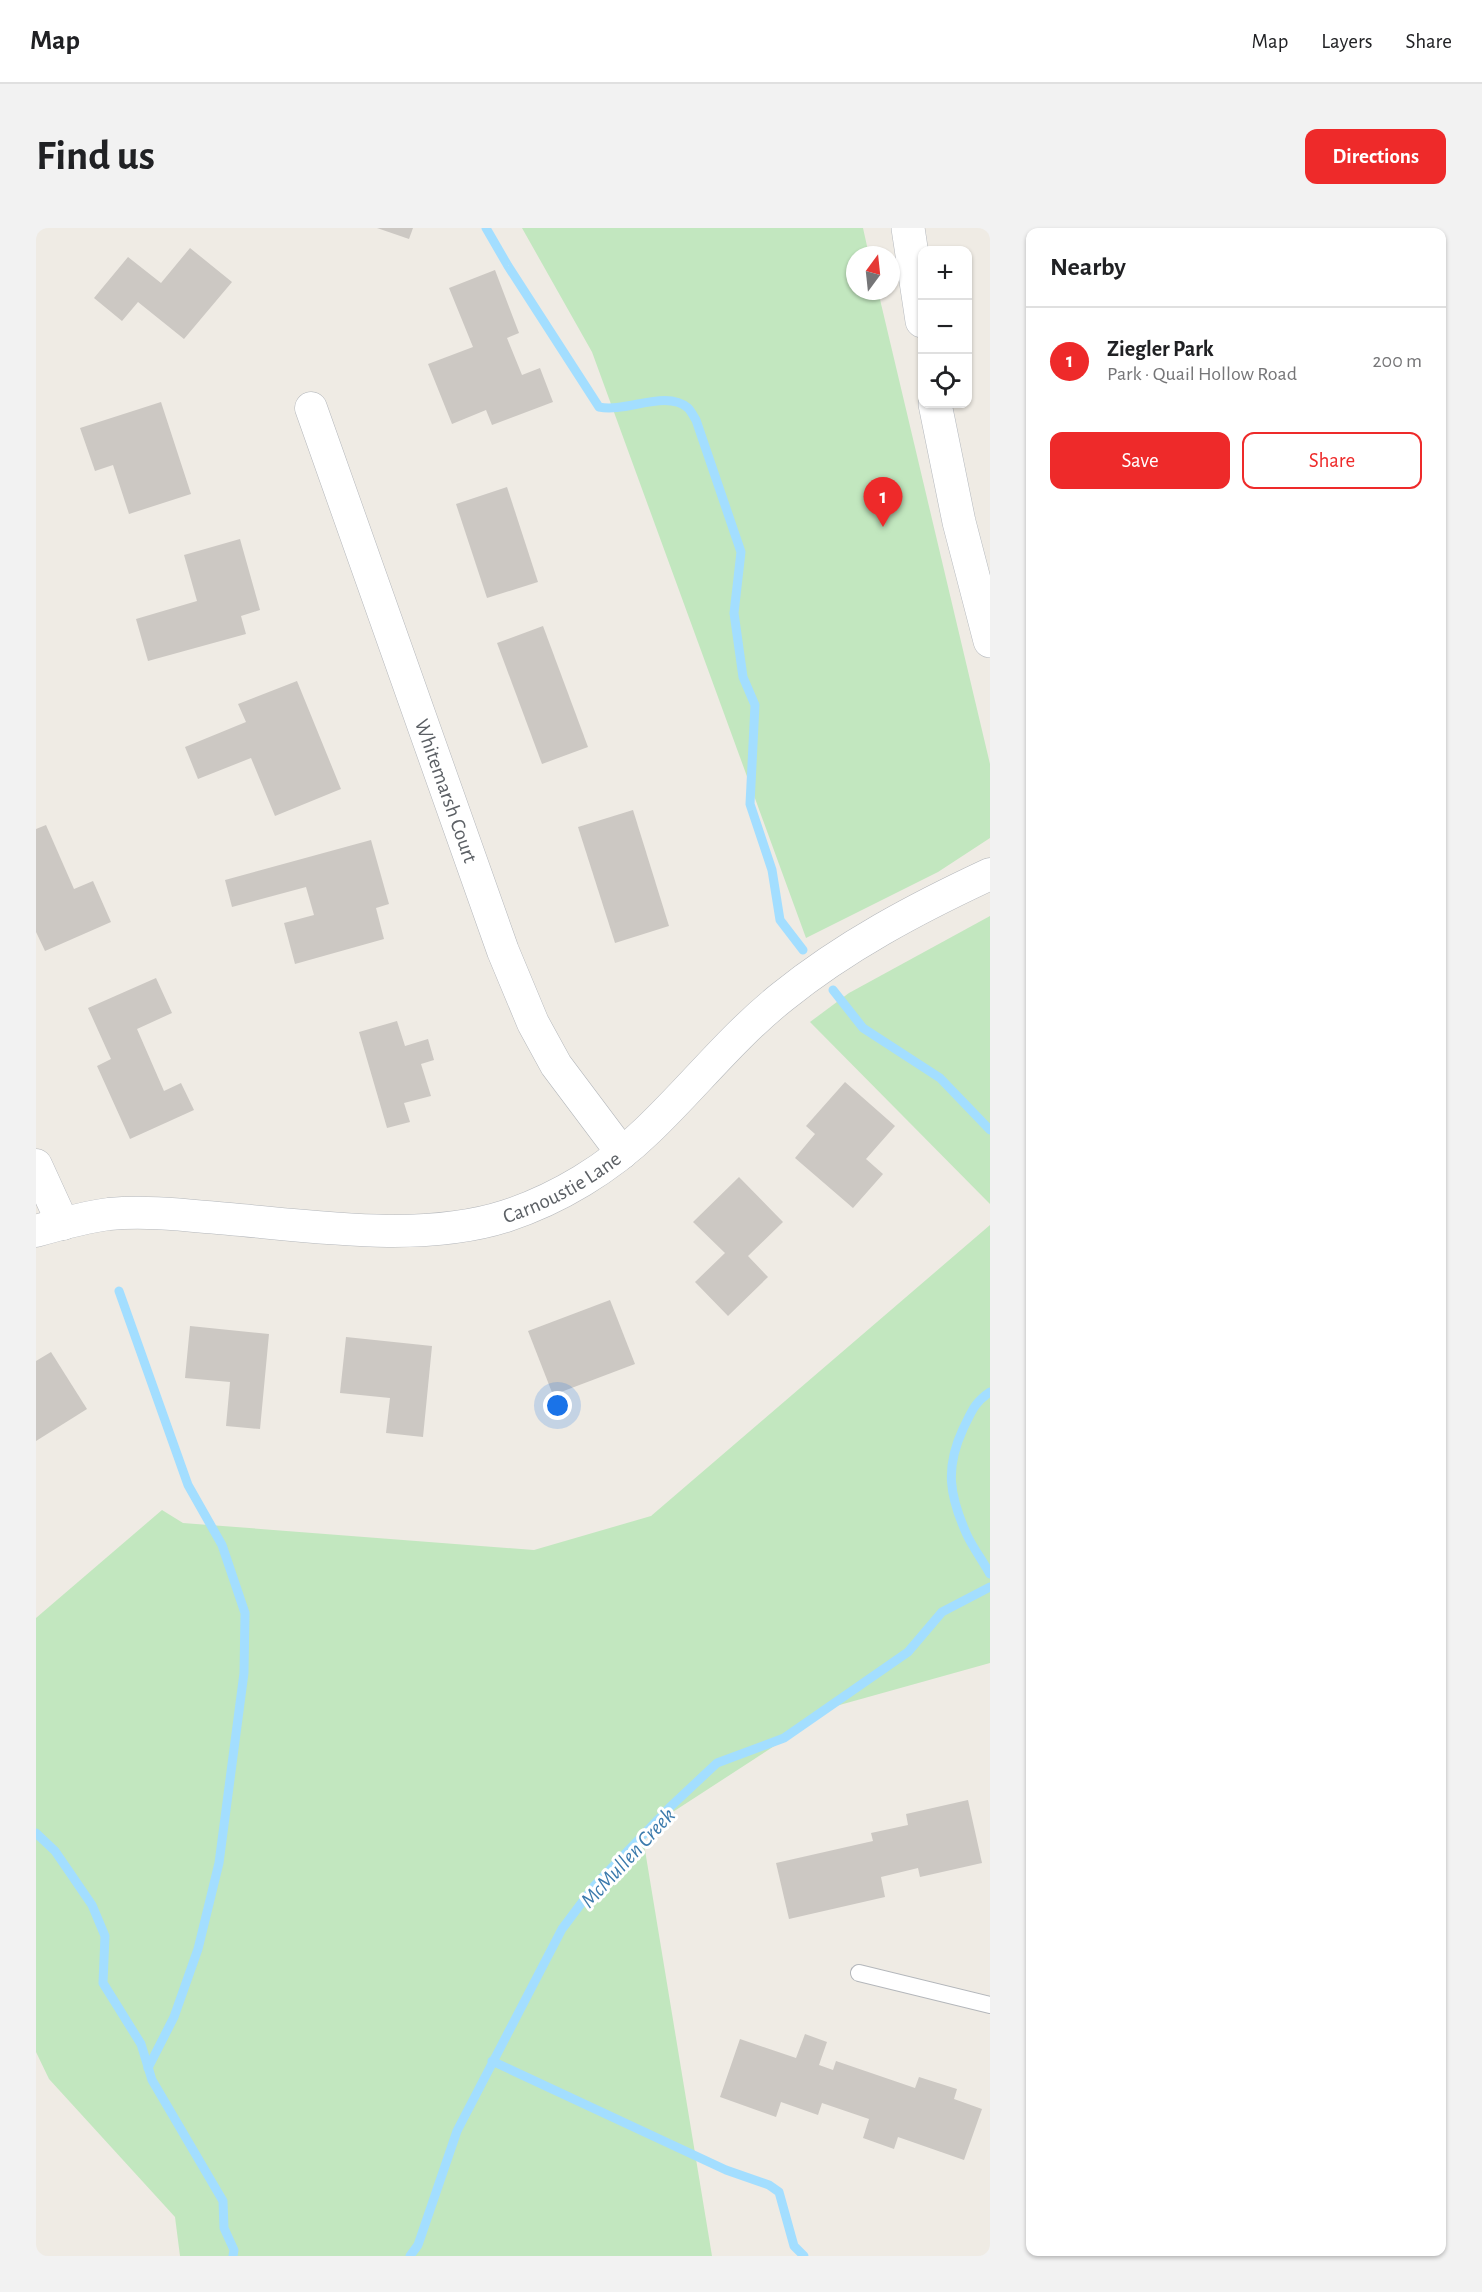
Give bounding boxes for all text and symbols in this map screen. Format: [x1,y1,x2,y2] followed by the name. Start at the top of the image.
[30,27,80,55] text: Map
[1252,31,1288,52] text: Map
[1321,31,1372,52] text: Layers
[1405,31,1452,52] text: Share
[1305,129,1446,184] button: Directions
[36,135,155,177] text: Find us
[846,246,900,300] north arrow
[918,246,972,408] map controls
[918,246,972,300] button: +
[1050,254,1126,280] text: Nearby
[918,300,972,354] button: −
[1107,338,1214,360] text: Ziegler Park
[1066,351,1073,371] text: 1
[1372,351,1422,371] text: 200 m
[918,354,972,408] button: locate
[1107,364,1297,384] text: Park · Quail Hollow Road
[1050,432,1230,489] button: Save
[1242,432,1422,489] button: Share
[864,478,902,527] pin: 1
[411,716,481,866] street label: Whitemarsh Court
[500,1148,625,1227] street label: Carnoustie Lane
[543,1391,572,1420] your location
[576,1804,679,1912] water label: McMullen Creek

